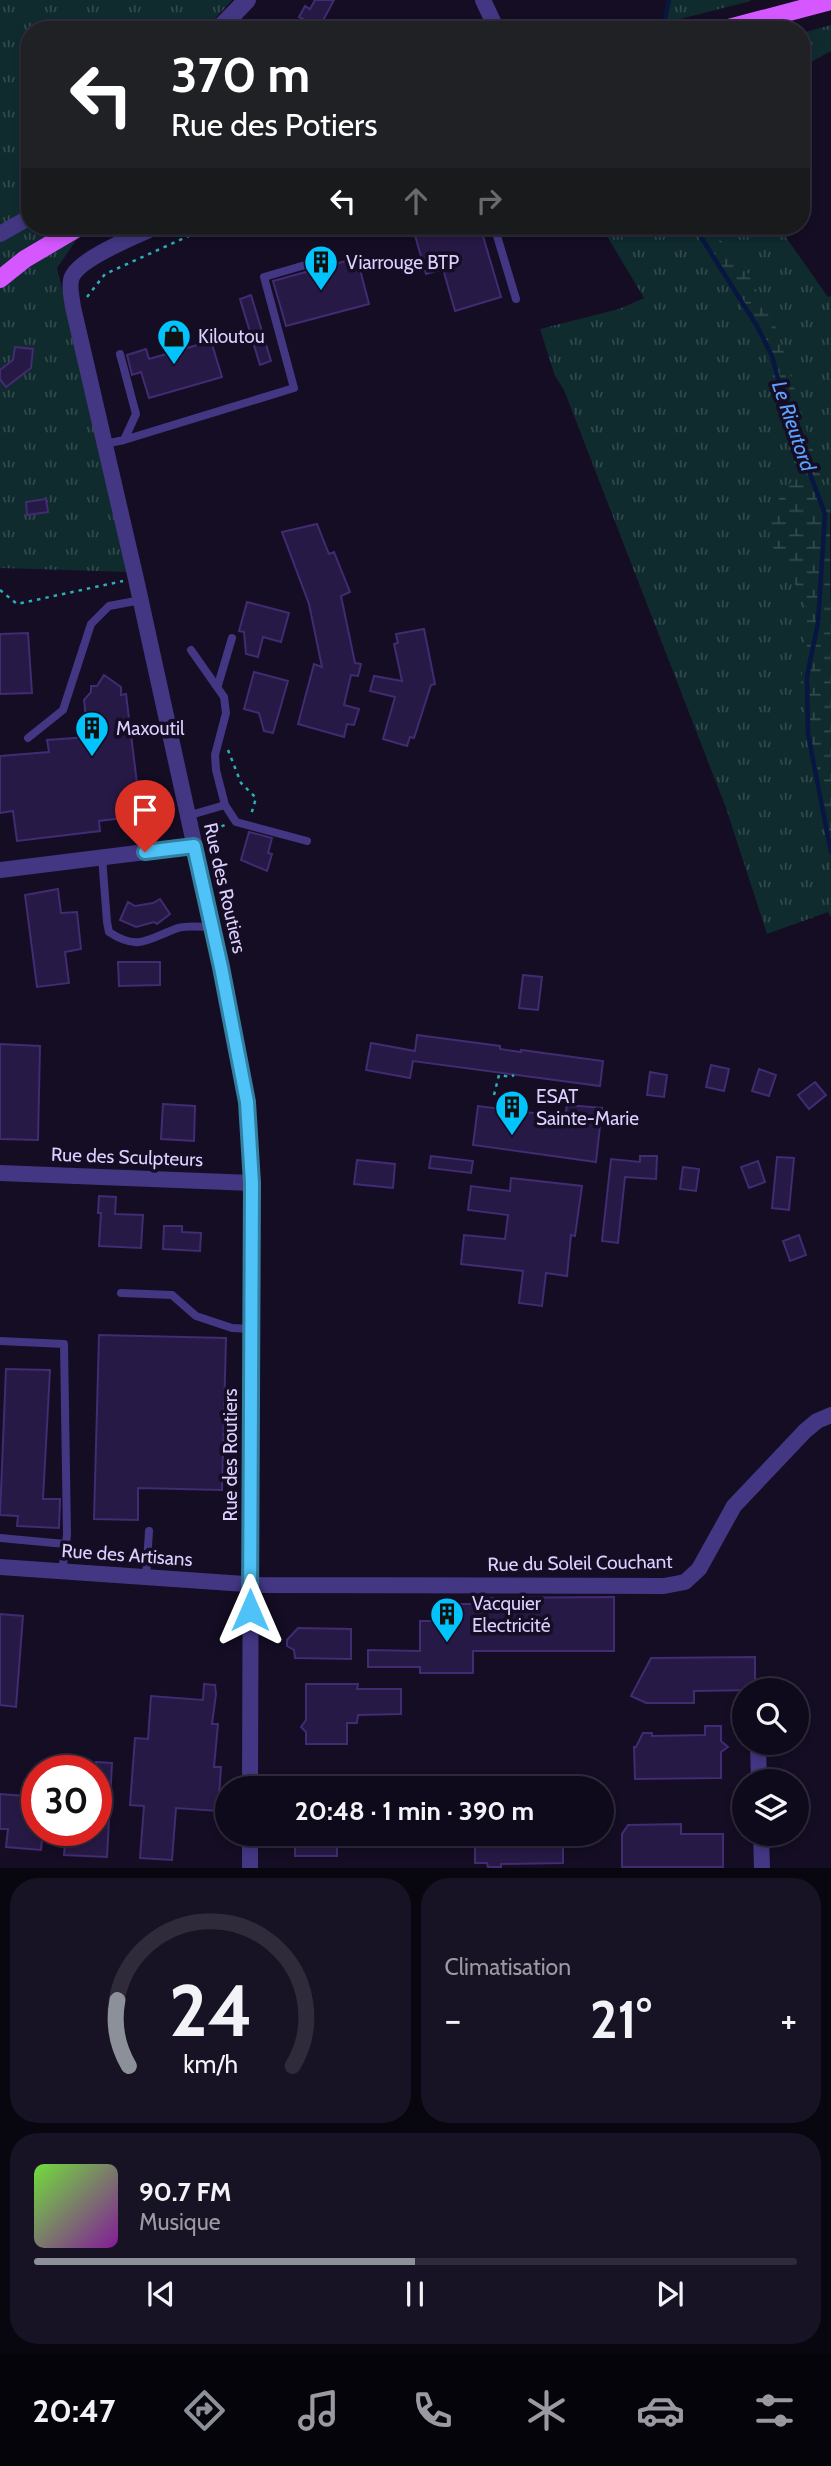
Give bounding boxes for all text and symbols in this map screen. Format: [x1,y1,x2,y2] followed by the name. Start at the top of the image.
[171,45,310,104] text: 370 m
[56,49,147,140] icon: left
[171,105,377,144] text: Rue des Potiers
[324,182,362,220] icon: left
[397,182,435,220] icon: ahead
[470,182,508,220] icon: right
[302,243,340,292] building icon: Viarrouge BTP
[346,251,459,274] place label: Viarrouge BTP
[155,317,193,366] shop icon: Kiloutou
[198,325,265,348] place label: Kiloutou
[767,378,821,475] water label: Le Rieutord
[73,709,111,758] building icon: Maxoutil
[116,717,185,740] place label: Maxoutil
[115,780,175,852] pin
[126,791,164,829] icon: arrive
[199,821,251,956] street label: Rue des Routiers
[536,1085,639,1130] place label: ESAT Sainte-Marie
[493,1088,531,1137] building icon: ESAT Sainte-Marie
[51,1143,204,1171] street label: Rue des Sculpteurs
[219,1388,242,1522] street label: Rue des Routiers
[61,1539,193,1571] street label: Rue des Artisans
[487,1550,673,1576] street label: Rue du Soleil Couchant
[213,1573,287,1647] position arrow
[472,1592,551,1637] place label: Vacquier Electricité
[428,1595,466,1644] building icon: Vacquier Electricité
[732,1678,809,1846] map controls
[732,1678,809,1755] button: search
[21,1755,112,1846] speed limit sign: 30
[732,1769,809,1846] button: layers
[295,1795,534,1827] text: 20:48 · 1 min · 390 m
[445,1953,571,1981] text: Climatisation
[168,1967,252,2055] text: 24
[590,1988,652,2051] text: 21°
[445,1996,461,2043] text: −
[780,1996,797,2043] text: +
[183,2049,238,2079] text: km/h
[139,2176,231,2208] text: 90.7 FM
[139,2208,221,2236] text: Musique
[142,2275,180,2313] icon: previous
[396,2275,434,2313] icon: pause
[651,2275,689,2313] icon: next
[180,2386,229,2435] icon: directions
[294,2386,343,2435] icon: music
[408,2386,457,2435] icon: phone
[522,2386,571,2435] icon: climate
[636,2386,685,2435] icon: car
[750,2386,799,2435] icon: filters
[32,2391,115,2430] text: 20:47

